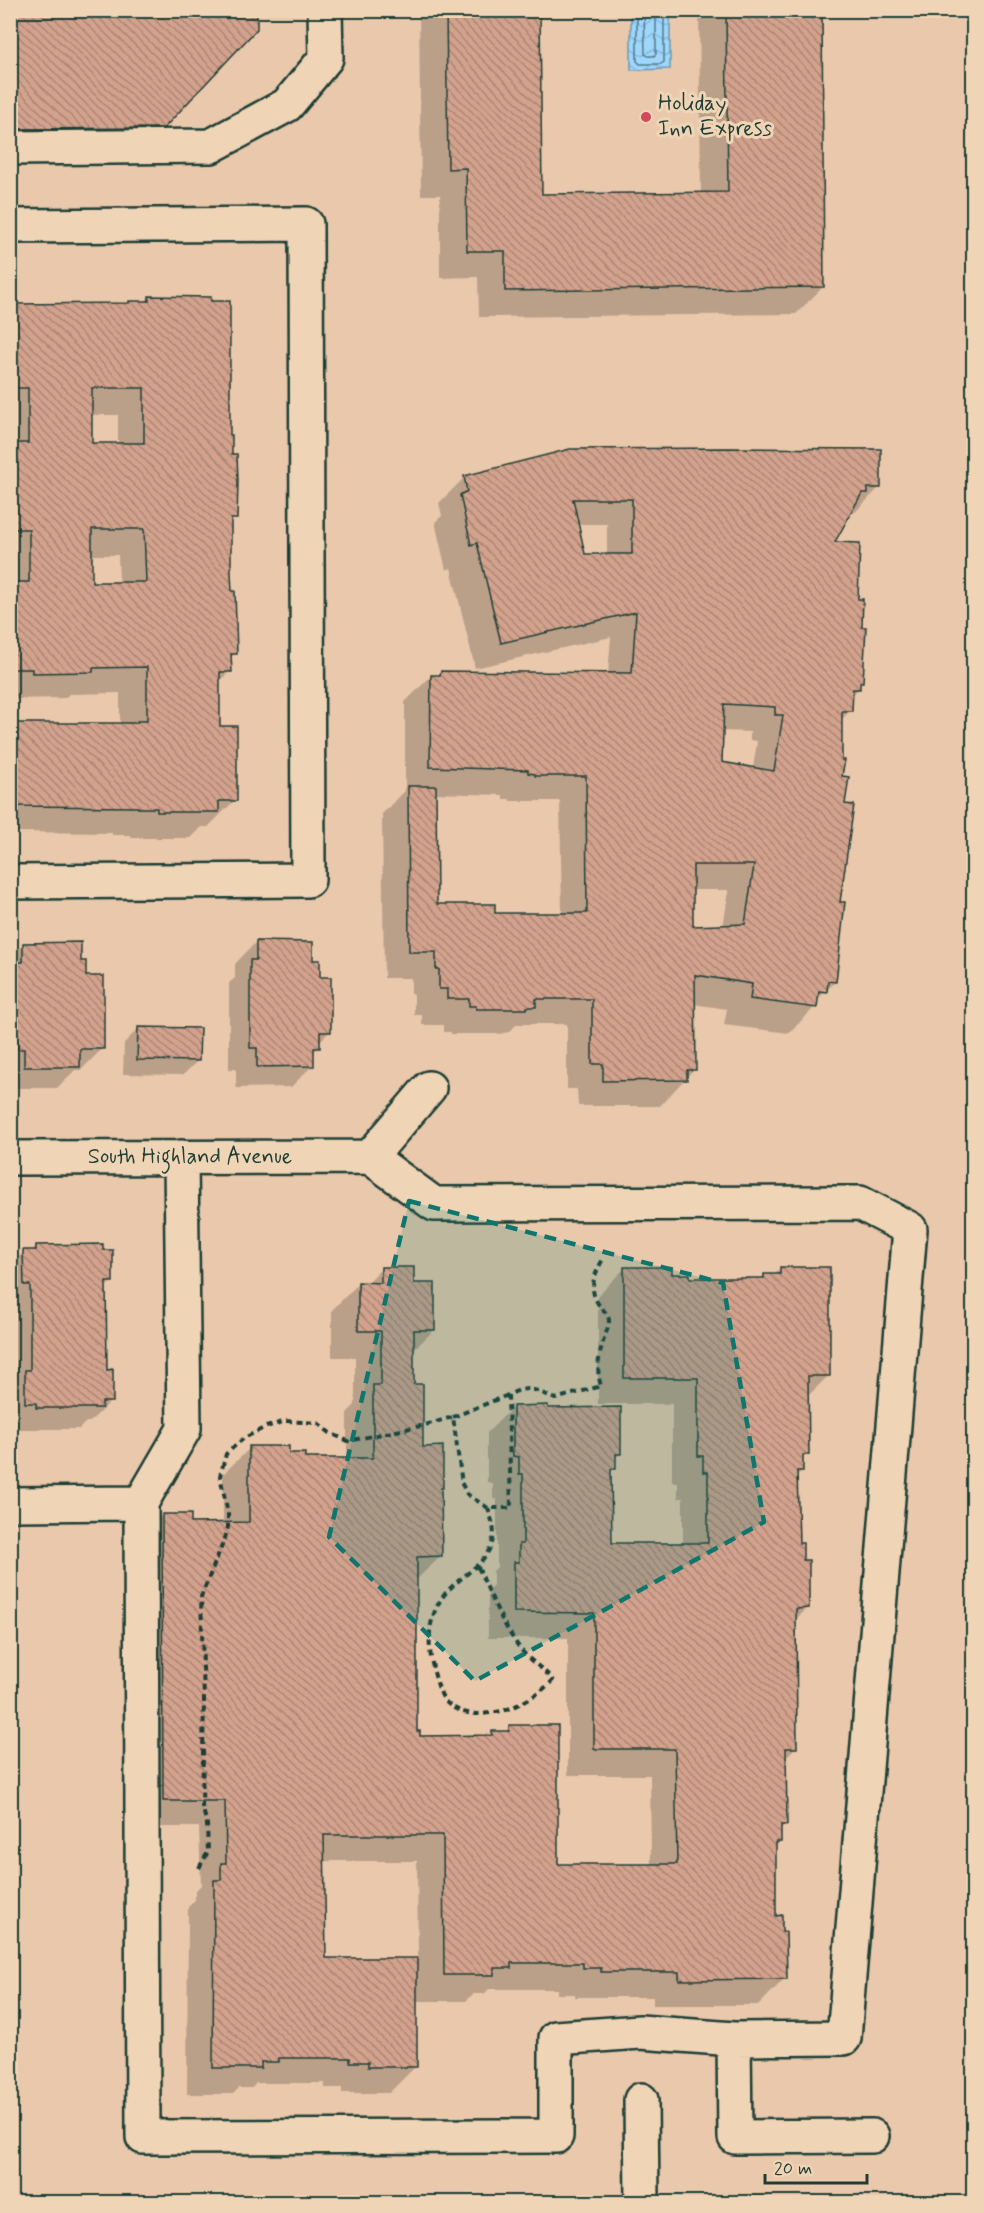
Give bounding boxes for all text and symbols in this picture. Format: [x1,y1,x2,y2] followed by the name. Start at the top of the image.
[658,90,772,143] place label: Holiday Inn Express
[639,110,653,124] marker: Holiday Inn Express
[88,1143,292,1174] street label: South Highland Avenue
[765,2147,867,2185] scale bar
[774,2157,812,2181] text: 20 m

